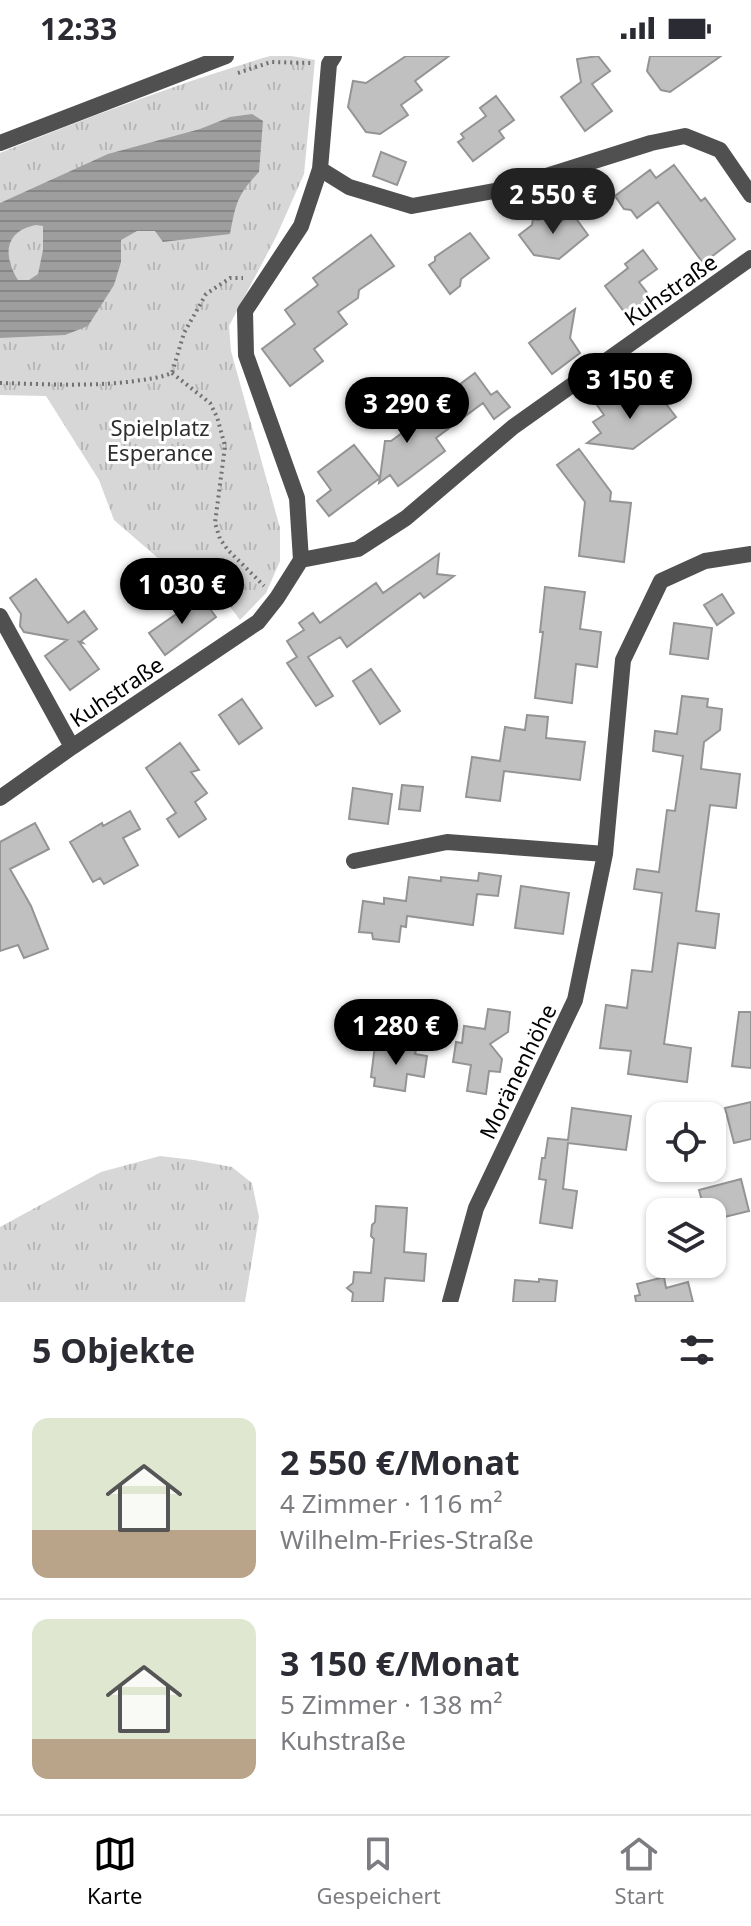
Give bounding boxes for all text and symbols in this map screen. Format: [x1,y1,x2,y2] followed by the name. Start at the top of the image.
[40,8,117,49] text: 12:33
[479,168,627,236] pin: 2 550 €
[509,176,597,212] text: 2 550 €
[618,246,722,332] street label: Kuhstraße
[556,353,704,421] pin: 3 150 €
[586,361,674,397] text: 3 150 €
[333,377,481,445] pin: 3 290 €
[363,385,451,421] text: 3 290 €
[107,412,213,467] park label: Spielplatz Esperance
[108,558,256,626] pin: 1 030 €
[138,566,226,602] text: 1 030 €
[63,649,169,733] street label: Kuhstraße
[471,998,563,1144] street label: Moränenhöhe
[322,999,470,1067] pin: 1 280 €
[352,1007,440,1043] text: 1 280 €
[646,1102,726,1278] map controls
[646,1102,726,1182] button: locate
[646,1198,726,1278] button: layers
[32,1327,195,1373] text: 5 Objekte
[675,1328,719,1372] icon: filters
[280,1439,520,1485] text: 2 550 €/Monat
[96,1450,192,1546] icon: home
[280,1485,503,1521] text: 4 Zimmer · 116 m²
[280,1521,534,1557] text: Wilhelm-Fries-Straße
[280,1640,520,1686] text: 3 150 €/Monat
[96,1651,192,1747] icon: home
[280,1686,503,1722] text: 5 Zimmer · 138 m²
[280,1722,406,1758] text: Kuhstraße
[87,1832,142,1910] tab: Karte
[316,1832,441,1910] tab: Gespeichert
[615,1832,664,1910] tab: Start

